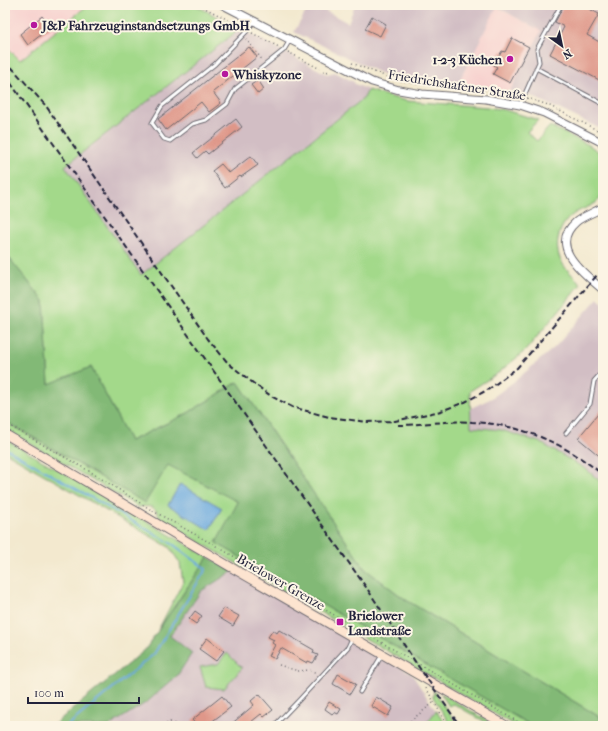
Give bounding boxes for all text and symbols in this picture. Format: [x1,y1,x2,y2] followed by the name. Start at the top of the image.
[40,18,250,34] place label: J&P Fahrzeuginstandsetzungs GmbH
[29,20,39,30] marker: J&P Fahrzeuginstandsetzungs GmbH
[542,26,582,66] north arrow
[560,46,574,62] text: N
[432,52,502,68] place label: 1-2-3 Küchen
[505,54,515,64] marker: 1-2-3 Küchen
[232,67,302,83] place label: Whiskyzone
[387,67,528,103] street label: Friedrichshafener Straße
[220,69,230,79] marker: Whiskyzone
[234,551,328,614] street label: Brielower Grenze
[348,608,412,638] place label: Brielower Landstraße
[335,617,345,627] marker: Brielower Landstraße
[28,679,139,705] scale bar
[34,686,64,700] text: 100 m

